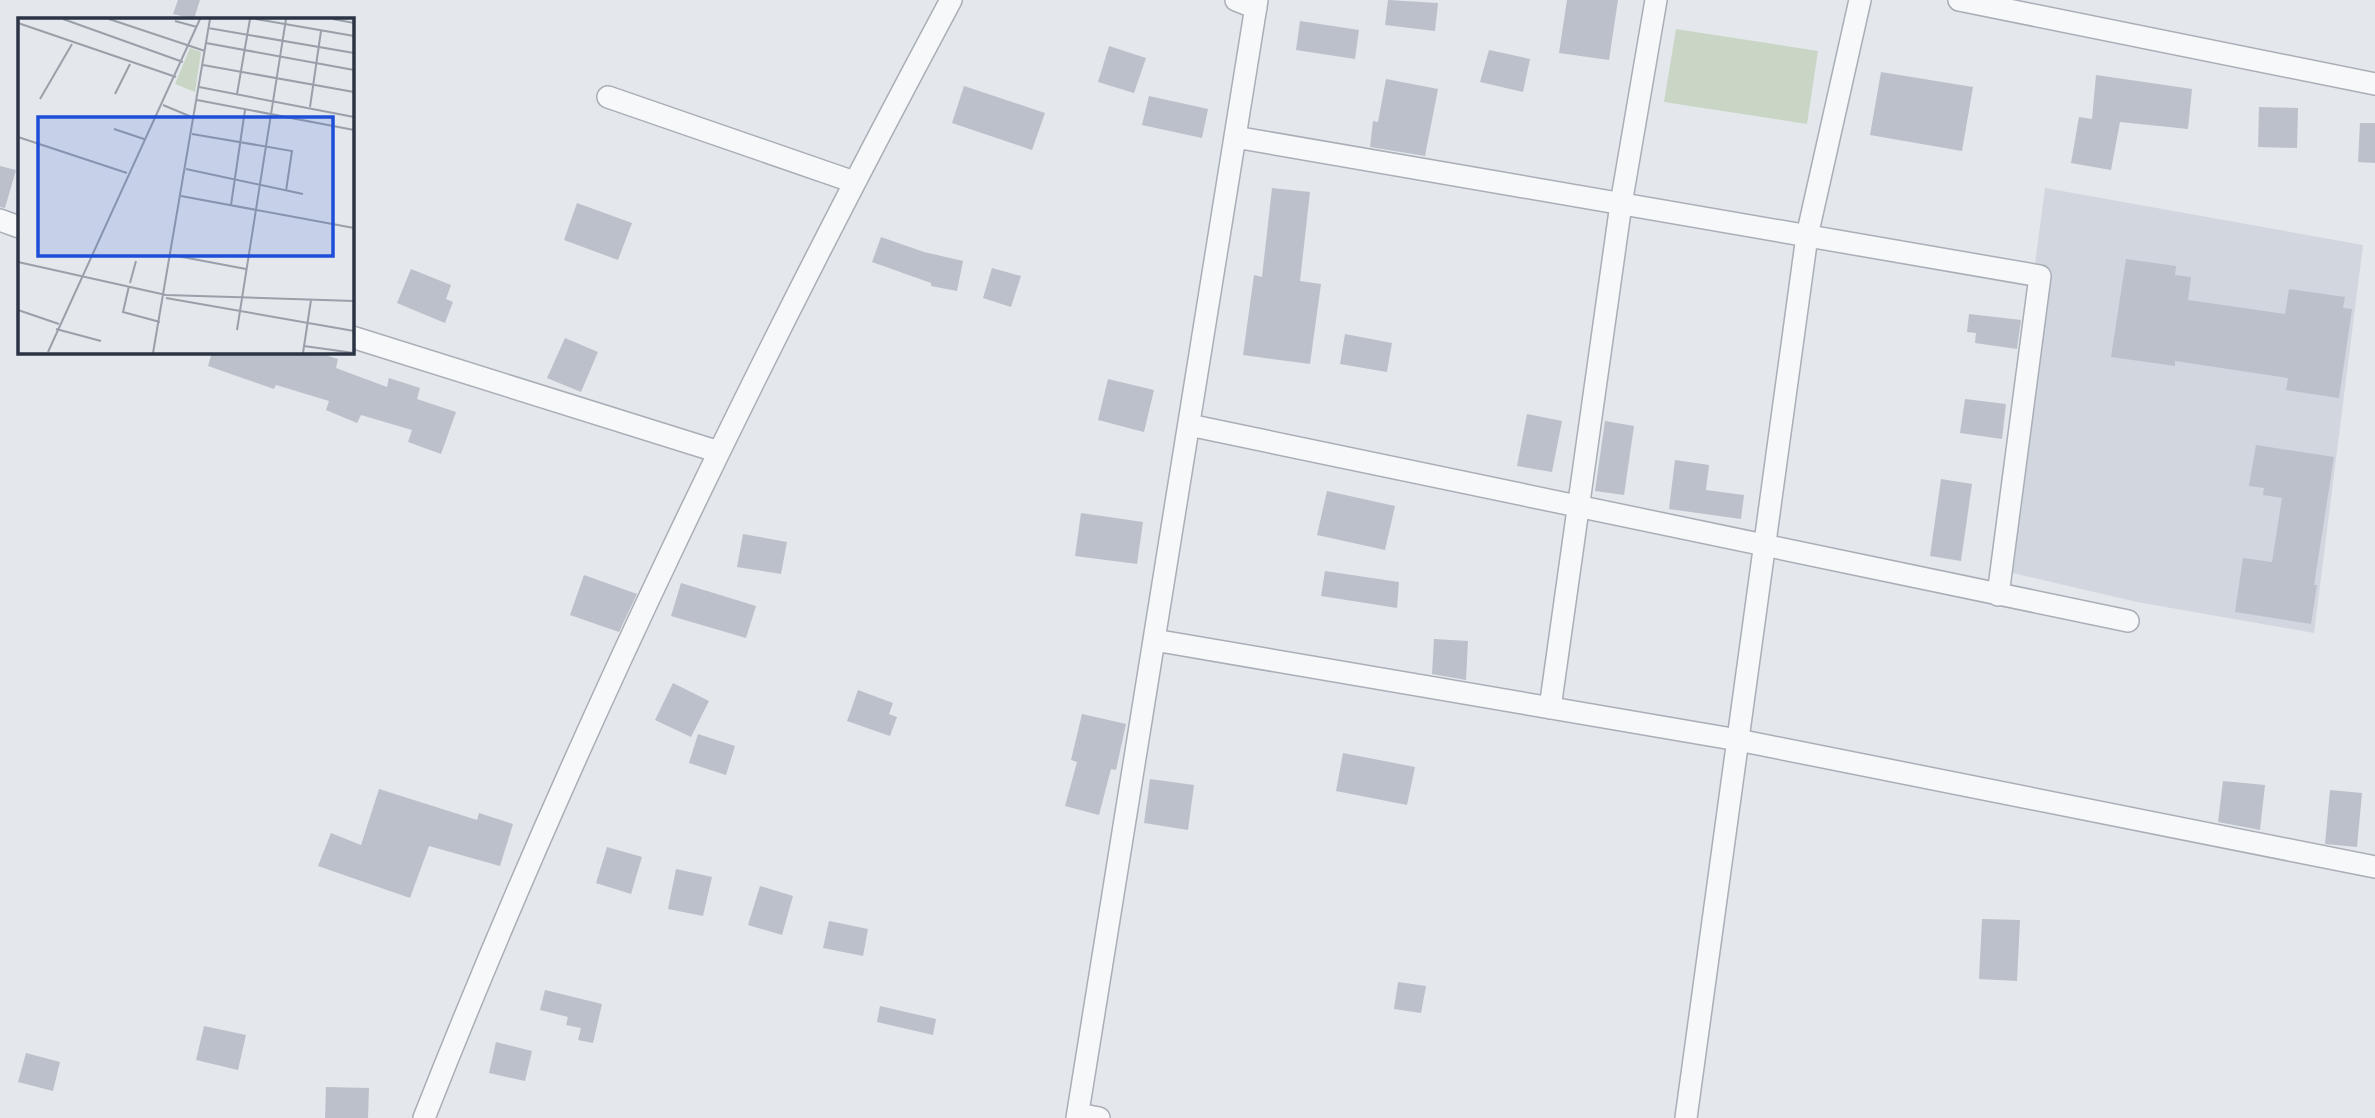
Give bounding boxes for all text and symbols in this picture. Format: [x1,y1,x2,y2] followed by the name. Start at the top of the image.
[18,18,354,354] inset map

